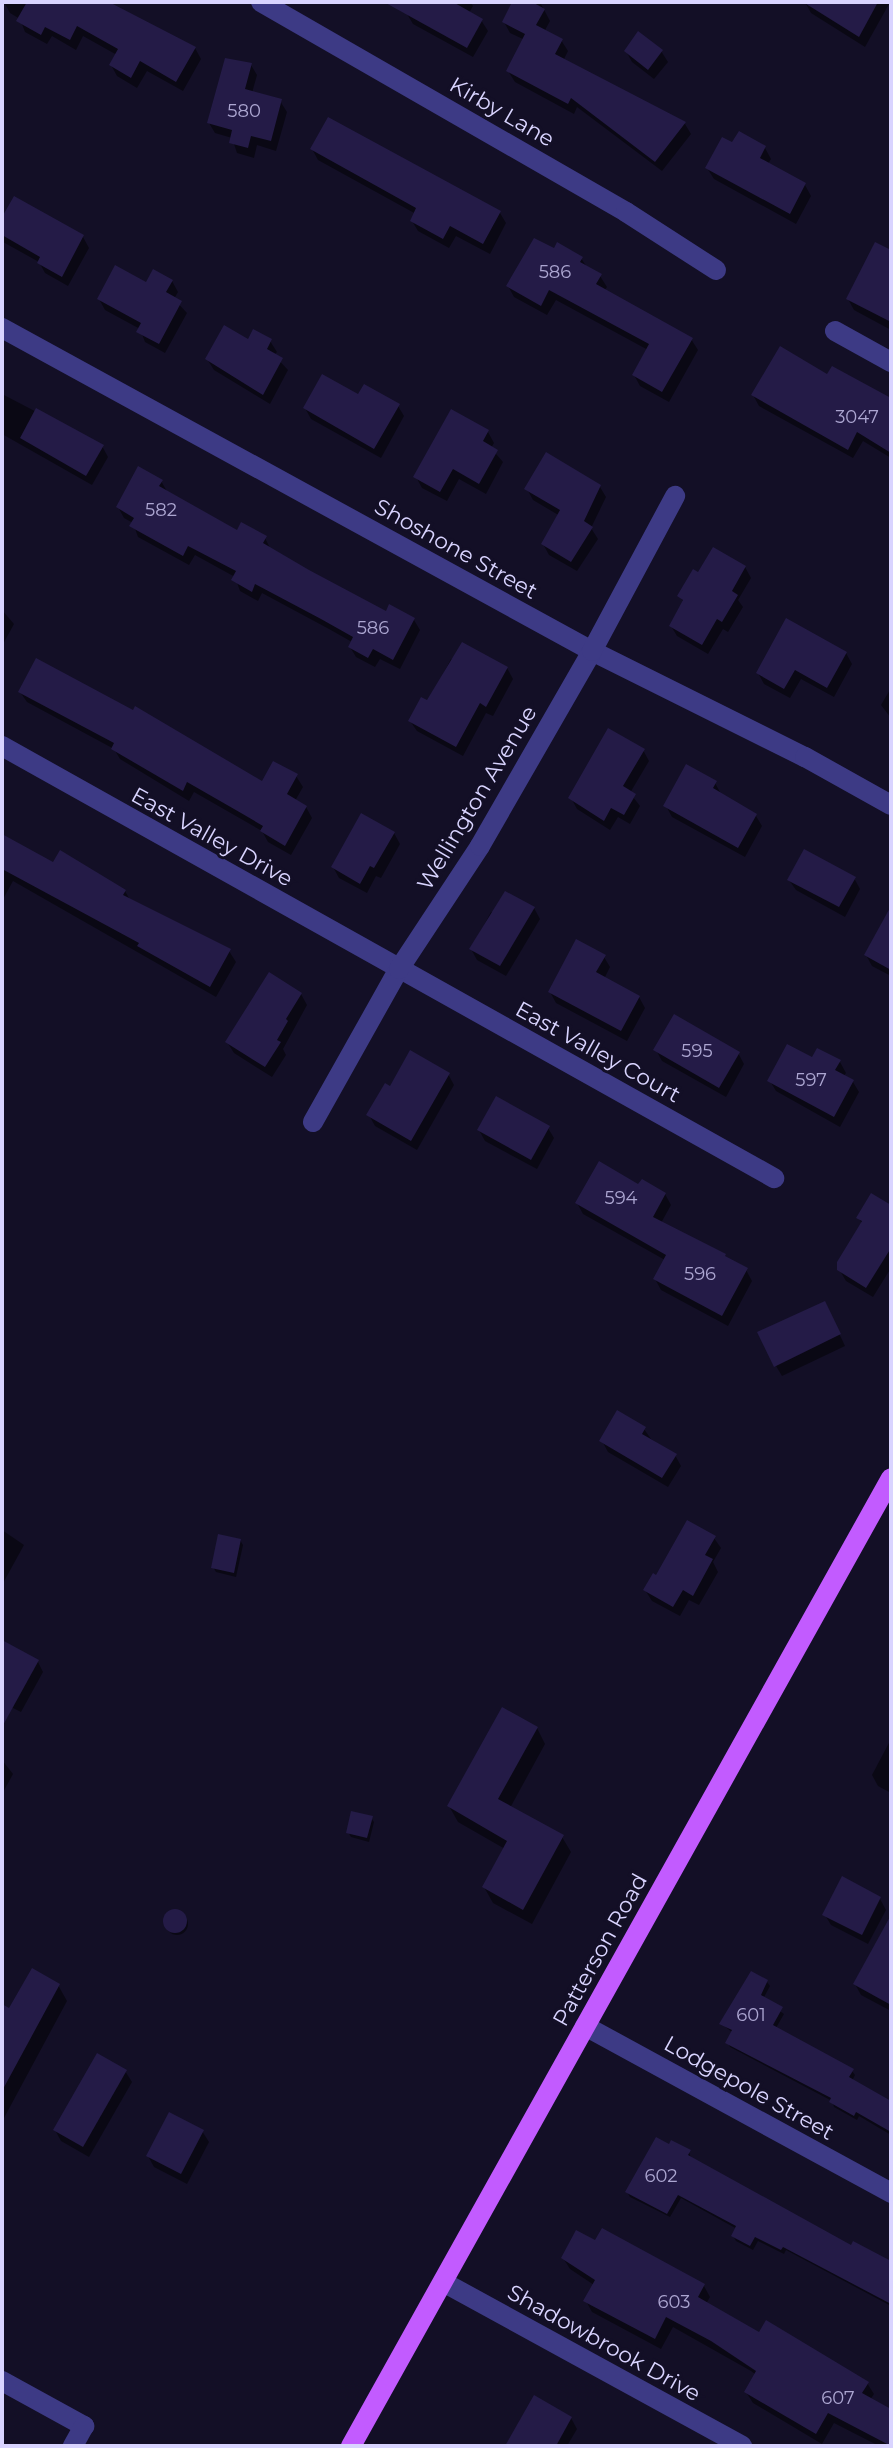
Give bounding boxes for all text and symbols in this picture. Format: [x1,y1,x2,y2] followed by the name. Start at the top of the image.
[445,71,559,153] street label: Kirby Lane
[227,100,261,122] house number: 580
[539,261,571,283] house number: 586
[835,406,879,428] house number: 3047
[370,493,542,605] street label: Shoshone Street
[145,499,177,521] house number: 582
[357,617,389,639] house number: 586
[412,701,542,895] street label: Wellington Avenue
[127,782,297,892] street label: East Valley Drive
[511,996,685,1108] street label: East Valley Court
[681,1040,713,1062] house number: 595
[795,1069,827,1091] house number: 597
[604,1187,638,1209] house number: 594
[684,1263,716,1285] house number: 596
[547,1869,653,2031] street label: Patterson Road
[736,2004,766,2026] house number: 601
[659,2030,839,2146] street label: Lodgepole Street
[644,2165,678,2187] house number: 602
[503,2279,705,2407] street label: Shadowbrook Drive
[658,2291,690,2313] house number: 603
[821,2387,855,2409] house number: 607

